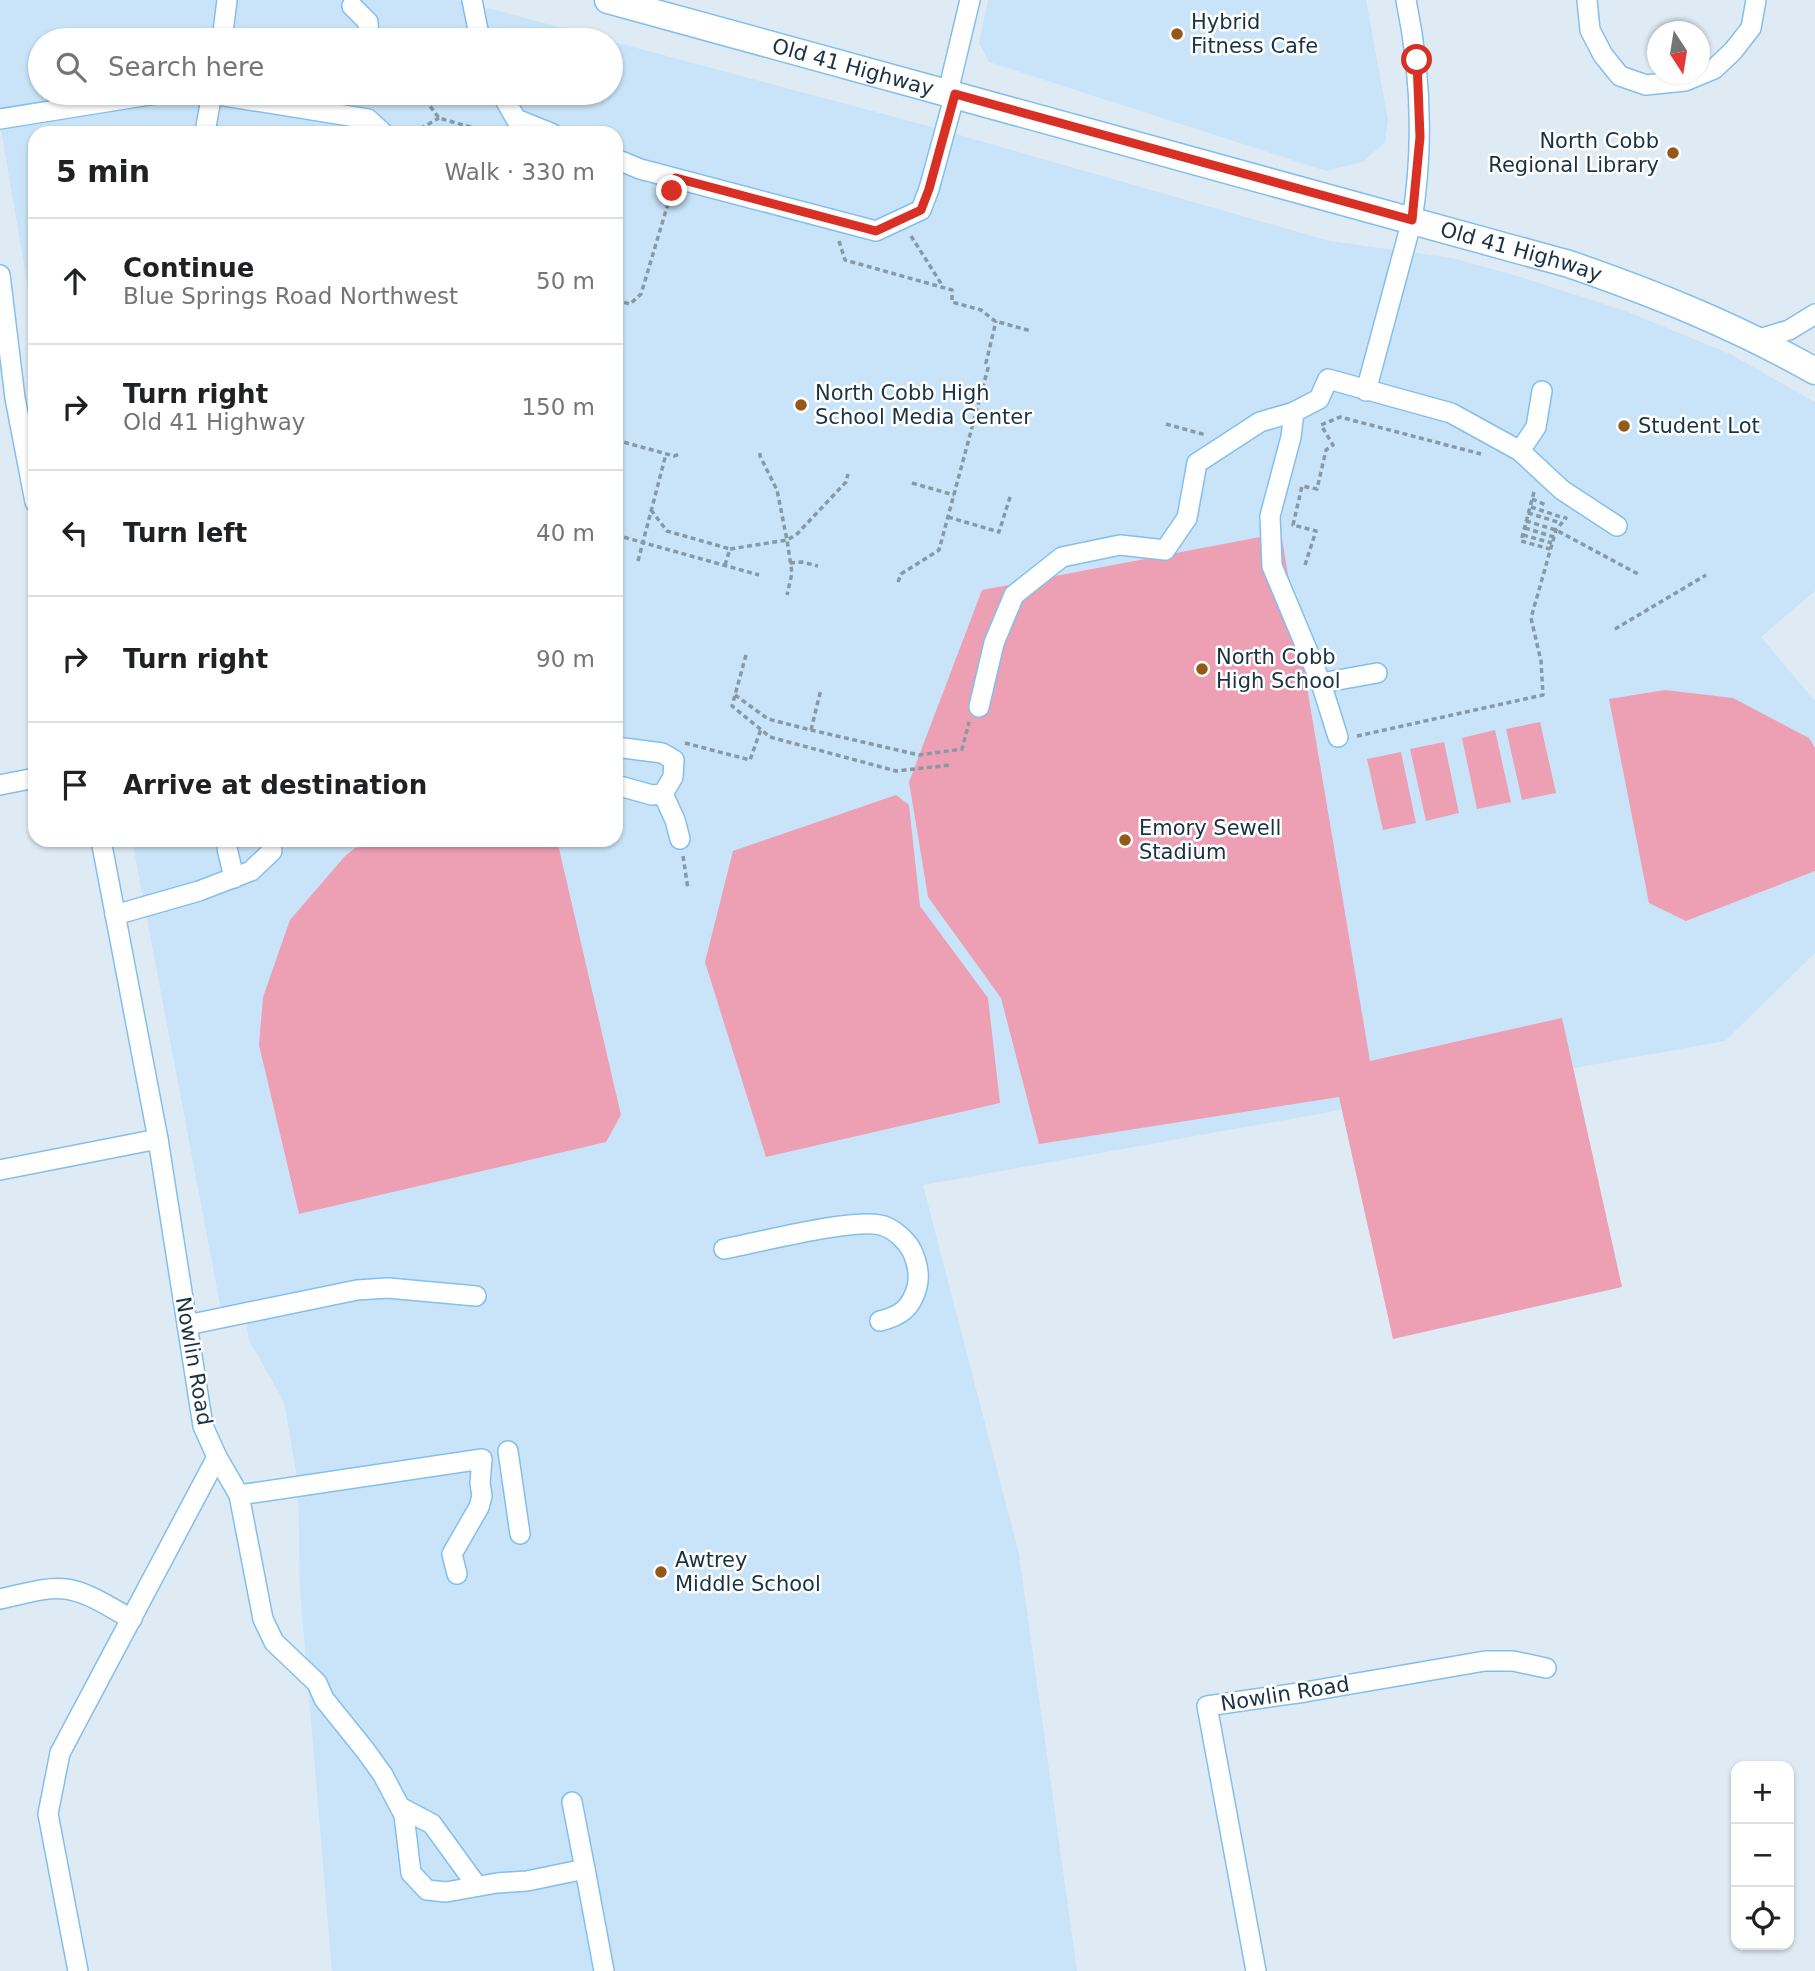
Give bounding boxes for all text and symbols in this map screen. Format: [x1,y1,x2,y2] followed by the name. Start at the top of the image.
[1191,10,1318,58] place label: Hybrid Fitness Cafe
[1647,21,1710,84] north arrow
[1169,26,1185,42] marker: Hybrid Fitness Cafe
[28,28,623,105] search box
[769,34,936,101] street label: Old 41 Highway
[1401,44,1432,75] route start
[52,48,90,86] icon: search
[108,52,264,82] text: Search here
[1488,129,1659,177] place label: North Cobb Regional Library
[1665,145,1681,161] marker: North Cobb Regional Library
[56,154,150,189] text: 5 min
[444,159,595,185] text: Walk · 330 m
[656,175,687,206] route end
[1438,217,1605,287] street label: Old 41 Highway
[123,253,254,283] text: Continue
[56,262,94,300] icon: ahead
[536,268,595,294] text: 50 m
[123,283,458,309] text: Blue Springs Road Northwest
[123,379,268,409] text: Turn right
[815,381,1032,429] place label: North Cobb High School Media Center
[56,388,94,426] icon: right
[521,394,595,420] text: 150 m
[793,397,809,413] marker: North Cobb High School Media Center
[123,409,305,435] text: Old 41 Highway
[1638,414,1760,438] place label: Student Lot
[1616,418,1632,434] marker: Student Lot
[56,514,94,552] icon: left
[123,518,247,548] text: Turn left
[536,520,595,546] text: 40 m
[56,640,94,678] icon: right
[123,644,268,674] text: Turn right
[1216,645,1341,693] place label: North Cobb High School
[536,646,595,672] text: 90 m
[1194,661,1210,677] marker: North Cobb High School
[56,766,94,804] icon: arrive
[123,770,427,800] text: Arrive at destination
[1139,816,1281,864] place label: Emory Sewell Stadium
[1117,832,1133,848] marker: Emory Sewell Stadium
[171,1295,217,1427] street label: Nowlin Road
[675,1548,821,1596] place label: Awtrey Middle School
[653,1564,669,1580] marker: Awtrey Middle School
[1219,1672,1351,1716] street label: Nowlin Road
[1731,1761,1794,1950] map controls
[1731,1761,1794,1824] button: +
[1731,1824,1794,1887] button: −
[1731,1887,1794,1950] button: locate

